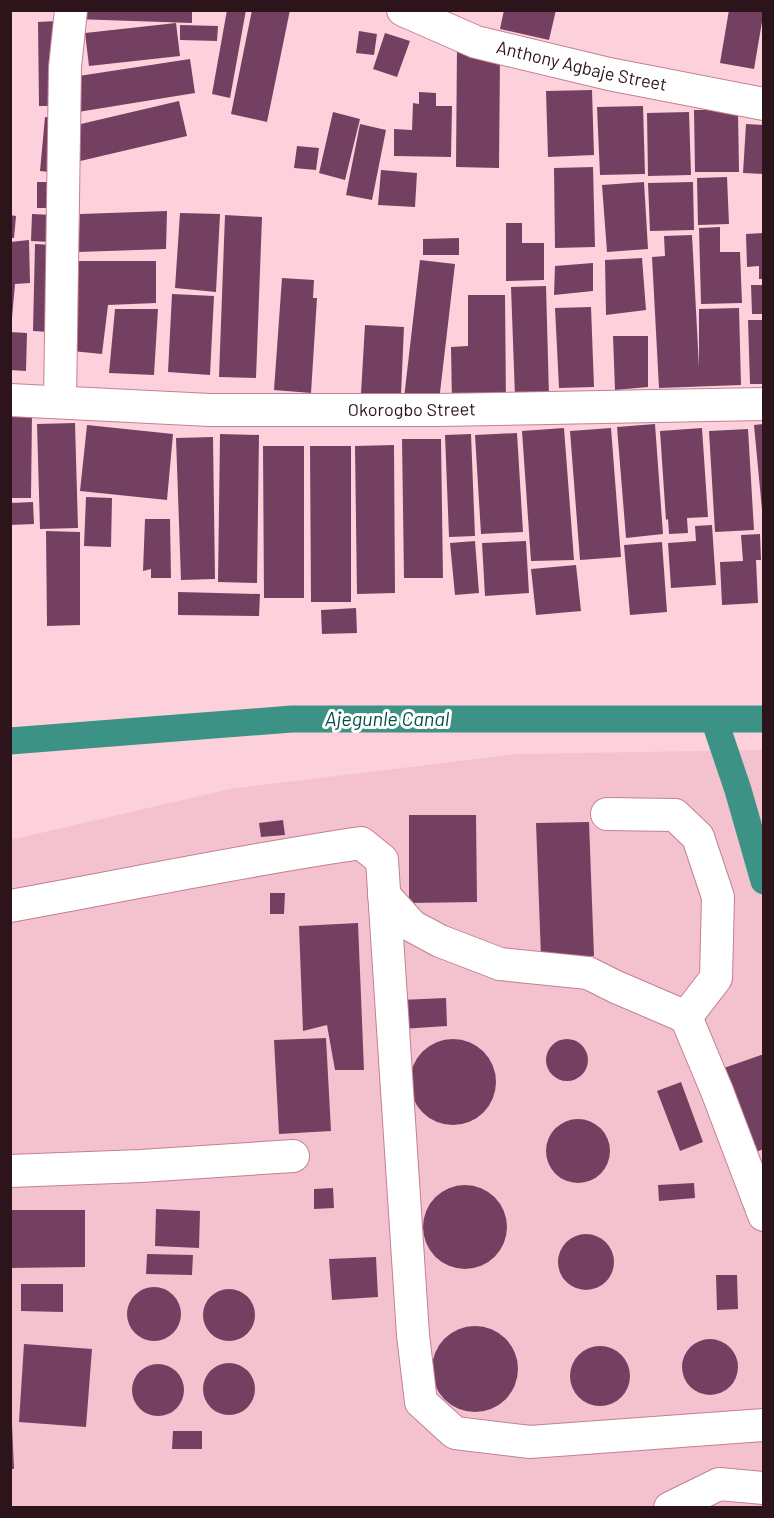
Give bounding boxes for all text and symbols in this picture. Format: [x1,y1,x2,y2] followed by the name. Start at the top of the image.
[494,35,669,95] street label: Anthony Agbaje Street
[348,397,476,420] street label: Okorogbo Street
[325,706,450,730] water label: Ajegunle Canal

